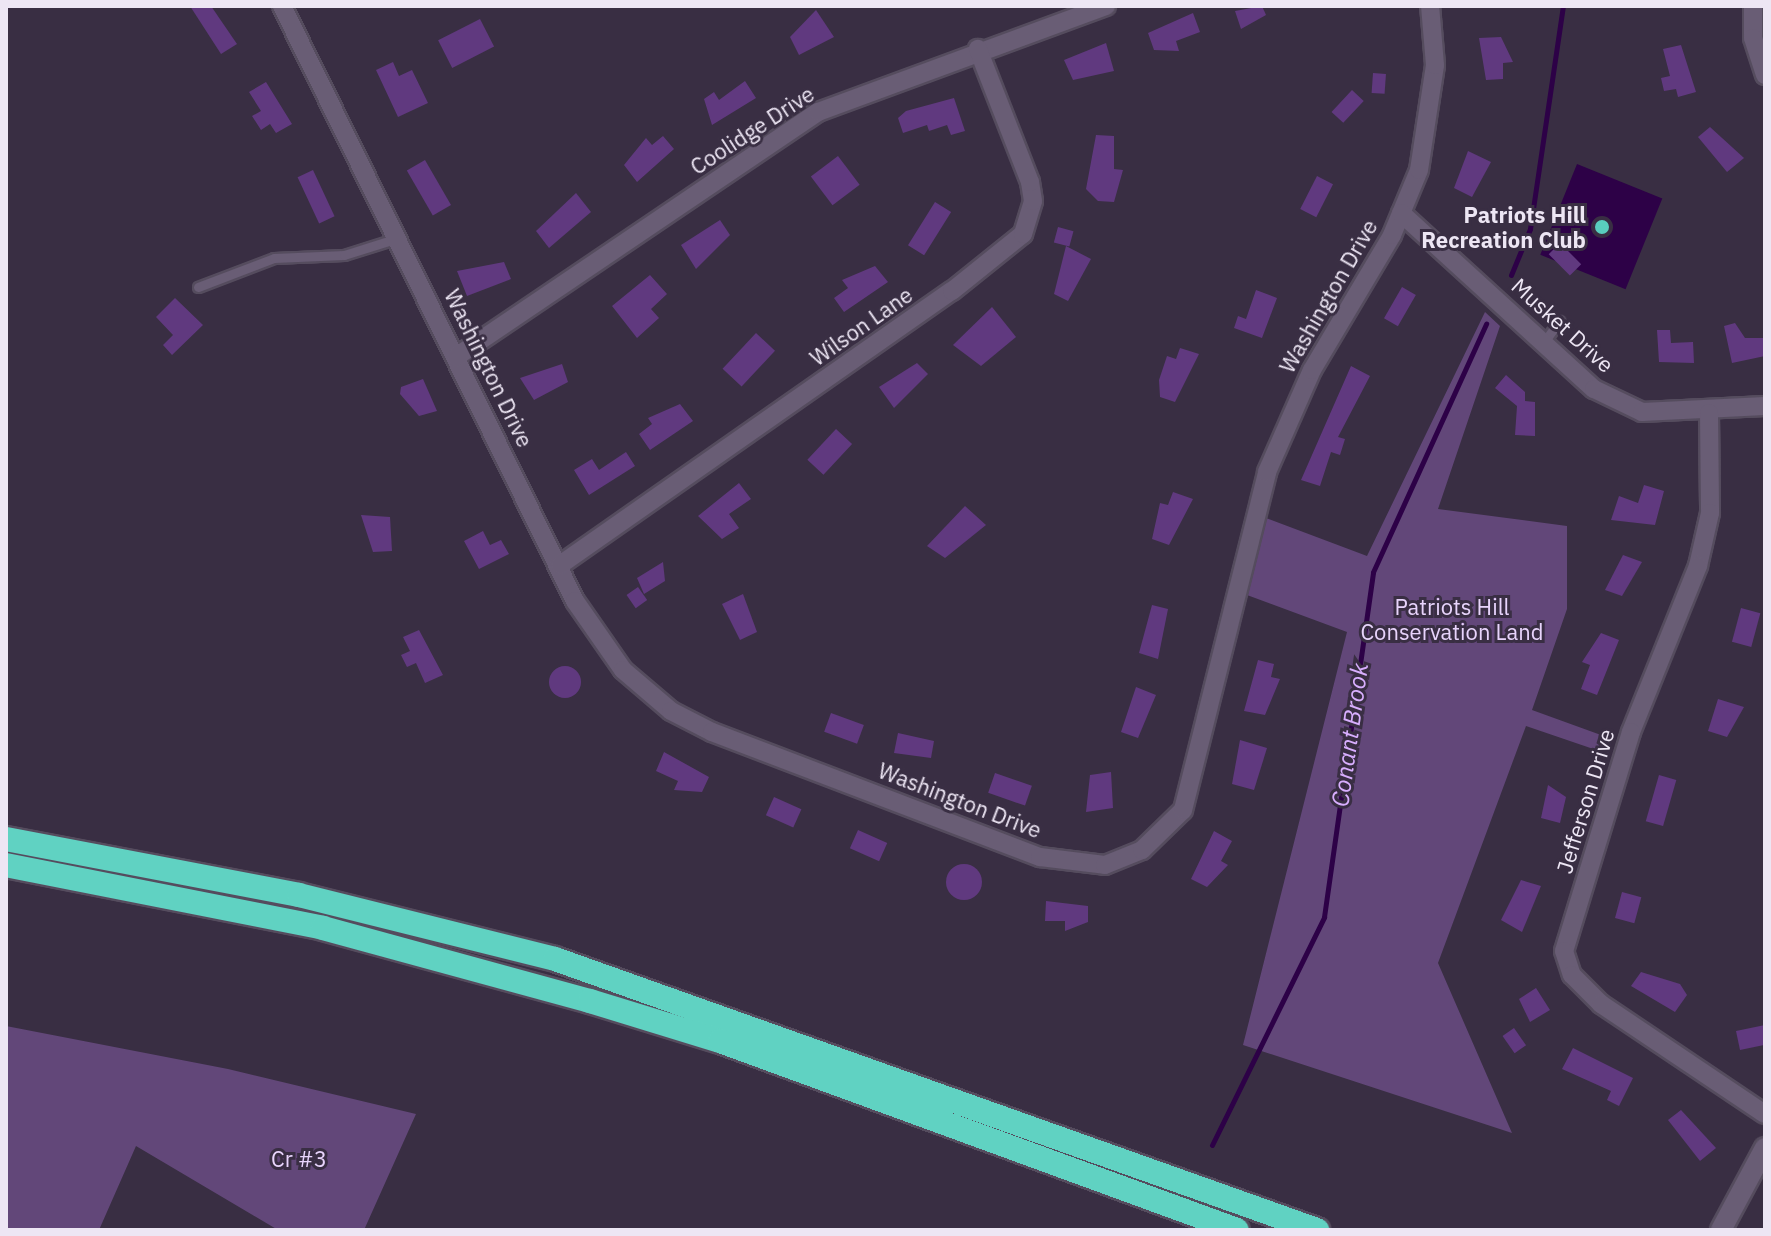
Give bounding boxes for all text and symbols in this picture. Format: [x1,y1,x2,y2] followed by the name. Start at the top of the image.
[685,80,819,180] street label: Coolidge Drive
[1421,201,1586,252] place label: Patriots Hill Recreation Club
[1273,215,1383,377] street label: Washington Drive
[1593,218,1611,236] marker: Patriots Hill Recreation Club
[1506,272,1620,378] street label: Musket Drive
[805,281,917,371] street label: Wilson Lane
[439,285,539,451] street label: Washington Drive
[1360,593,1544,644] park label: Patriots Hill Conservation Land
[1326,661,1374,809] water label: Conant Brook
[1551,726,1619,876] street label: Jefferson Drive
[875,757,1045,843] street label: Washington Drive
[271,1146,327,1172] park label: Cr #3

